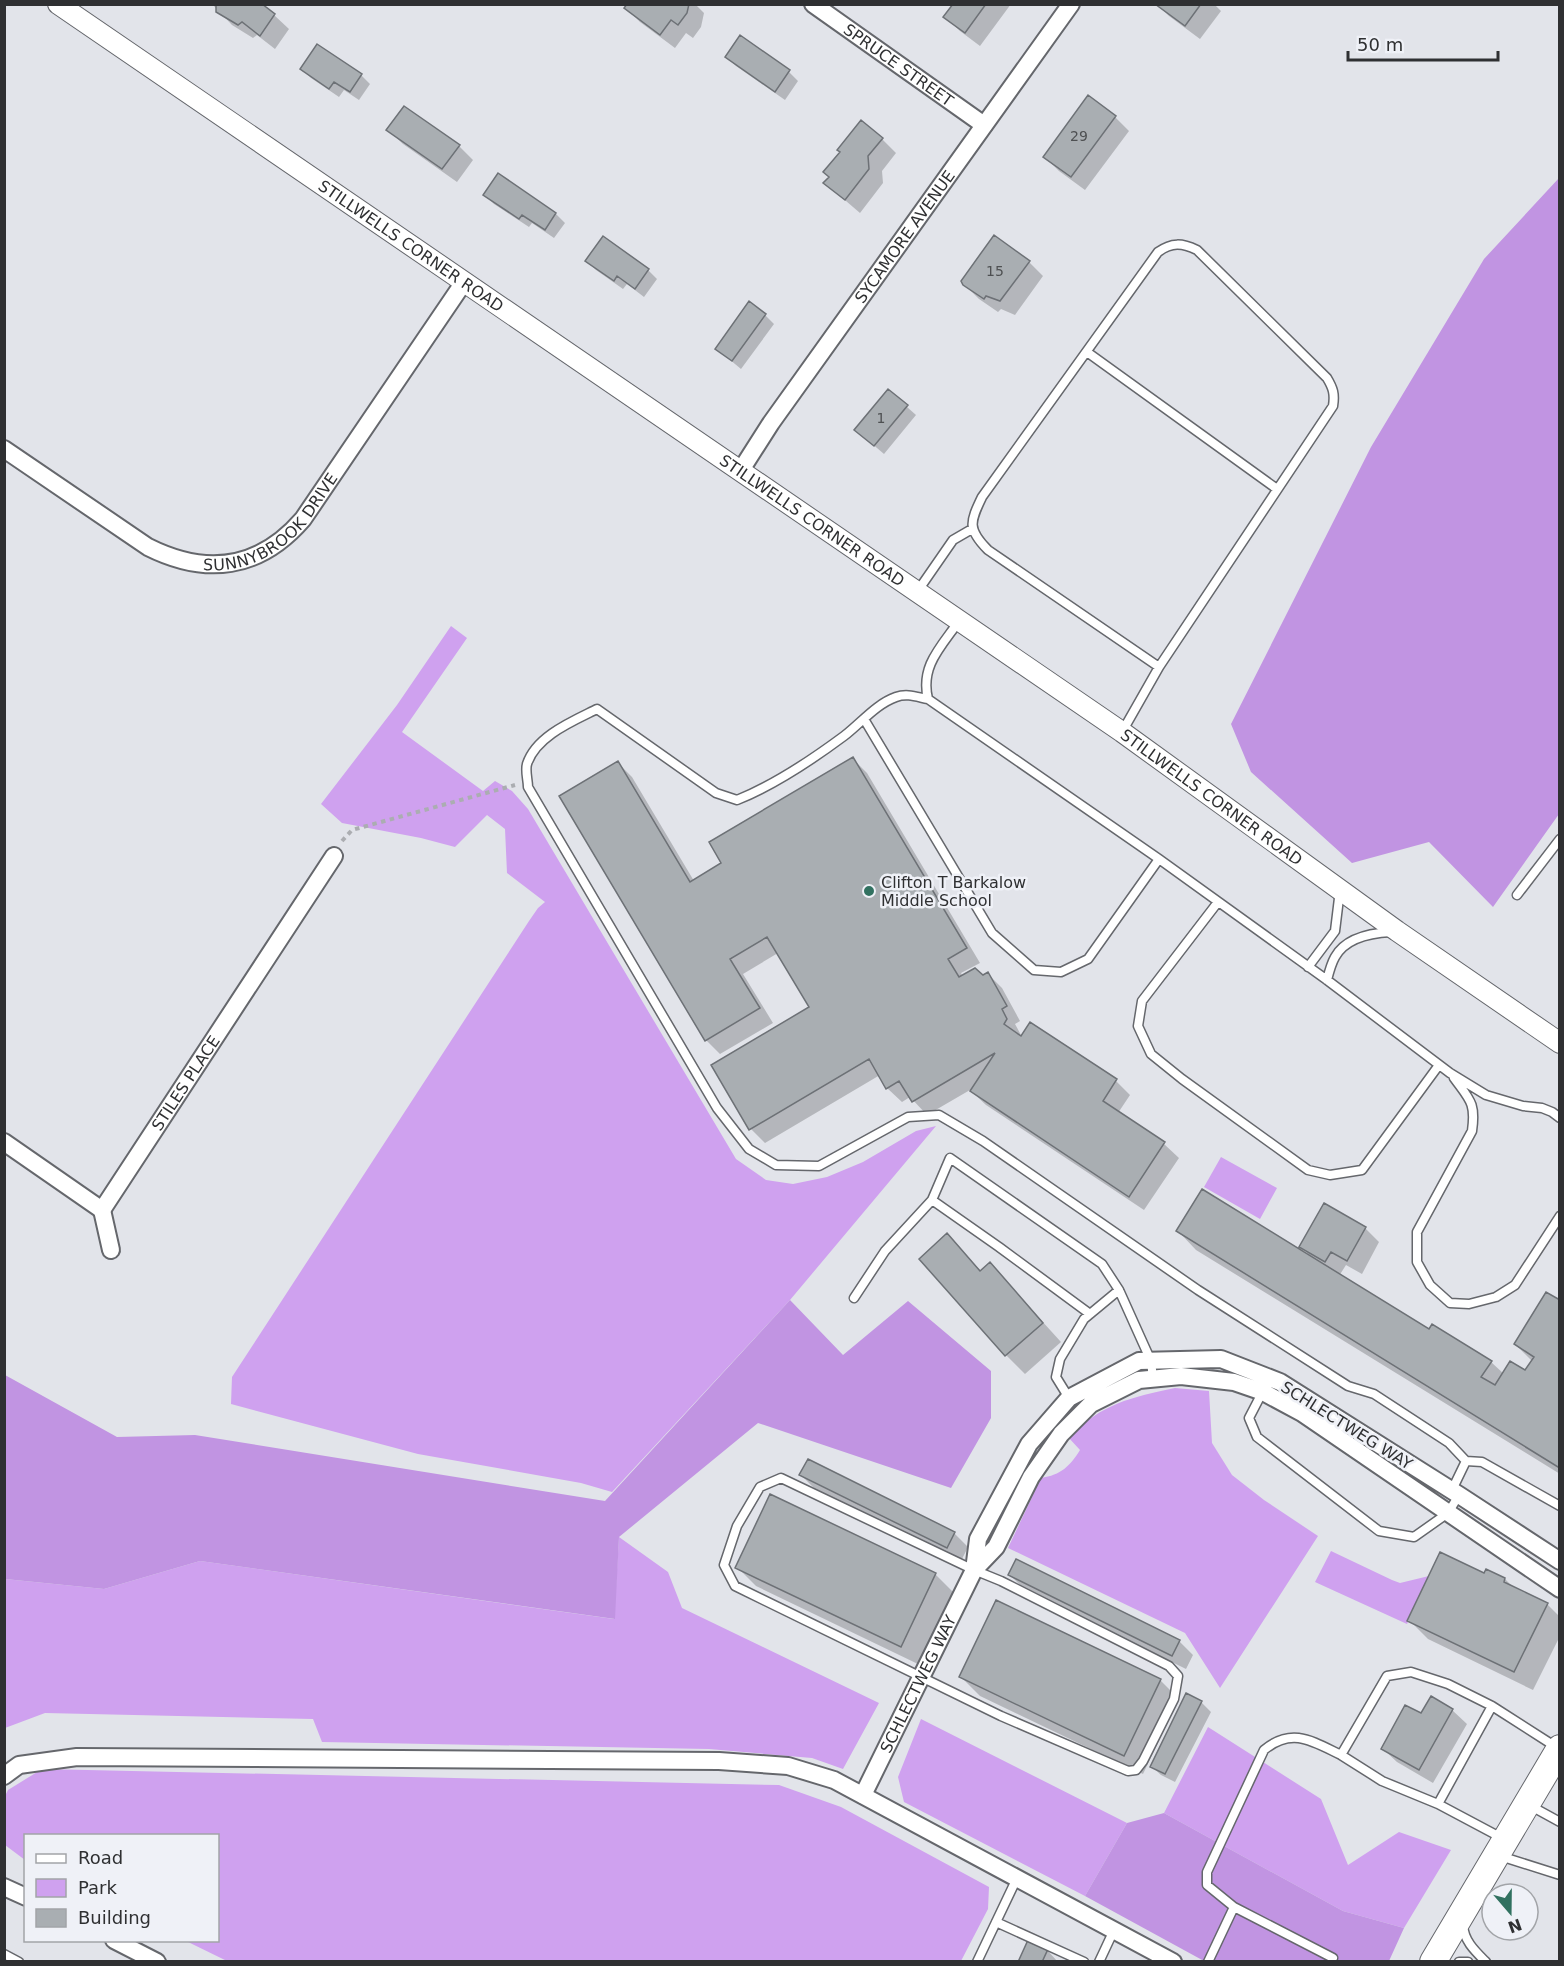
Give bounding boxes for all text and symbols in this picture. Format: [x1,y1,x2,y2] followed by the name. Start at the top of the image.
[840,20,957,111] street label: SPRUCE STREET
[1348,24,1498,62] scale bar
[1357,34,1403,55] text: 50 m
[1070,128,1088,144] house number: 29
[851,167,959,307] street label: SYCAMORE AVENUE
[315,176,507,316] street label: STILLWELLS CORNER ROAD
[986,263,1004,279] house number: 15
[877,410,885,426] house number: 1
[716,451,908,590] street label: STILLWELLS CORNER ROAD
[203,470,341,575] street label: SUNNYBROOK DRIVE
[1117,725,1306,870] street label: STILLWELLS CORNER ROAD
[881,873,1026,910] place label: Clifton T Barkalow Middle School
[862,884,876,898] marker: Clifton T Barkalow Middle School
[148,1032,224,1134] street label: STILES PLACE
[1278,1377,1416,1474] street label: SCHLECTWEG WAY
[876,1612,960,1756] street label: SCHLECTWEG WAY
[24,1834,219,1942] legend
[78,1847,123,1868] text: Road
[78,1877,117,1898] text: Park
[1480,1882,1540,1942] north arrow
[78,1907,151,1928] text: Building
[1505,1914,1525,1937] text: N

